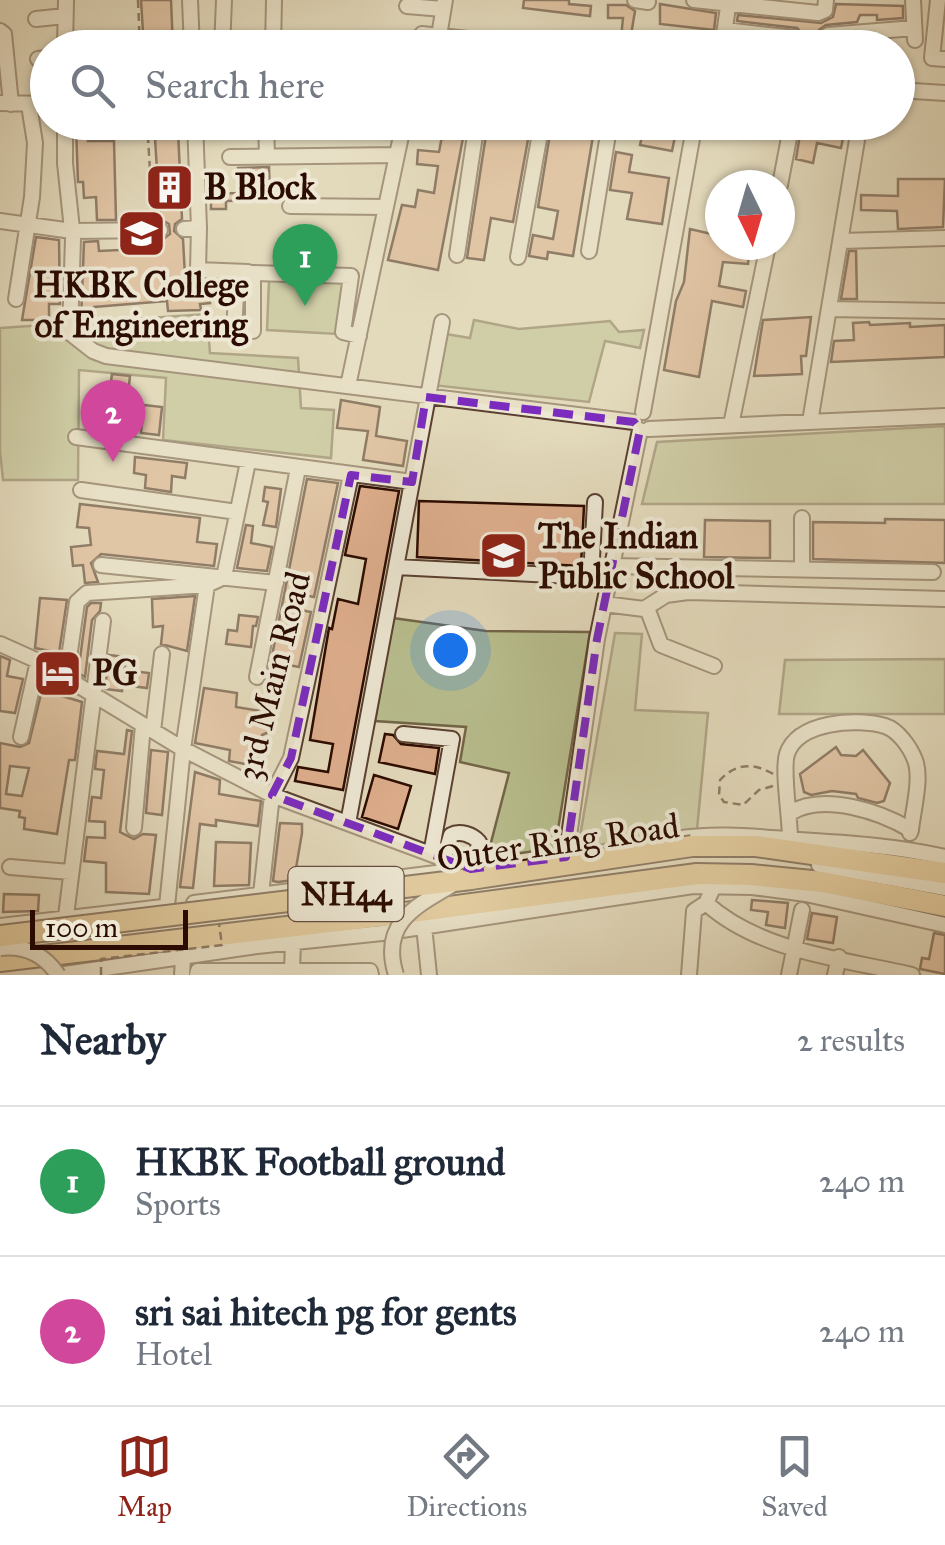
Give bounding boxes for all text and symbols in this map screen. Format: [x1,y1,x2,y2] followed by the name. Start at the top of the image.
[30,30,915,140] search box
[65,58,120,113] icon: search
[145,62,325,108] text: Search here
[143,161,195,213] building icon: B Block
[204,166,317,209] place label: B Block
[705,170,795,260] north arrow
[115,207,167,259] school or university icon: HKBK College of Engineering
[272,224,338,306] pin: 1
[33,264,250,347] place label: HKBK College of Engineering
[80,380,146,462] pin: 2
[538,515,735,598] place label: The Indian Public School
[477,530,529,582] school or university icon: The Indian Public School
[227,567,320,785] street label: 3rd Main Road
[425,625,476,676] your location
[31,647,83,699] hotel icon: PG
[92,652,138,695] place label: PG
[434,804,683,881] street label: Outer Ring Road
[288,867,404,921] road number: NH44
[30,905,188,950] scale bar
[45,910,118,945] text: 100 m
[40,1014,165,1066] text: Nearby
[797,1021,905,1060] text: 2 results
[135,1139,505,1185] text: HKBK Football ground
[66,1162,79,1201] text: 1
[819,1162,905,1201] text: 240 m
[135,1185,221,1224] text: Sports
[135,1289,517,1335] text: sri sai hitech pg for gents
[65,1312,80,1351] text: 2
[819,1312,905,1351] text: 240 m
[135,1335,212,1374] text: Hotel
[117,1429,172,1524] tab: Map
[406,1429,527,1524] tab: Directions
[761,1429,828,1524] tab: Saved

